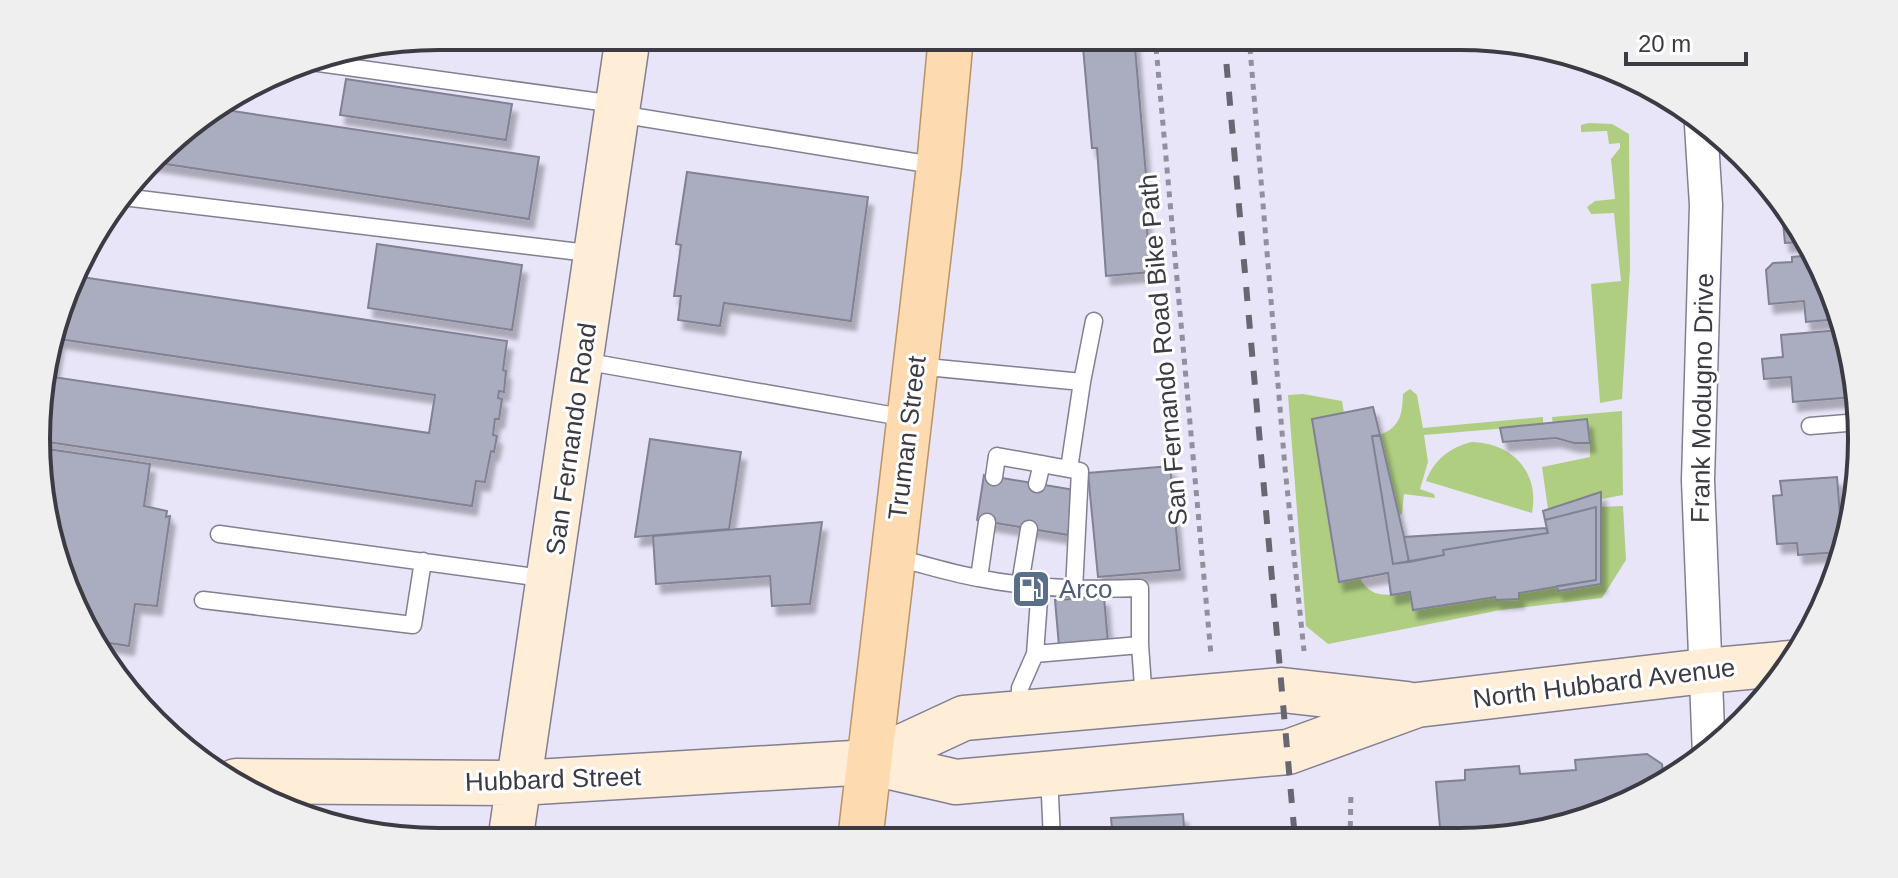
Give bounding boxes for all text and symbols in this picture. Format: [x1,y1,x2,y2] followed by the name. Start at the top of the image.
[1626,16,1746,66] scale bar
[1638,30,1691,57] text: 20 m
[1133,173,1193,527] street label: San Fernando Road Bike Path
[1685,273,1719,523] street label: Frank Modugno Drive
[540,321,602,557] street label: San Fernando Road
[882,353,932,522] street label: Truman Street
[1010,568,1052,610] fuel station icon: Arco
[1059,574,1112,604] place label: Arco
[1471,652,1737,714] street label: North Hubbard Avenue
[464,761,642,797] street label: Hubbard Street

